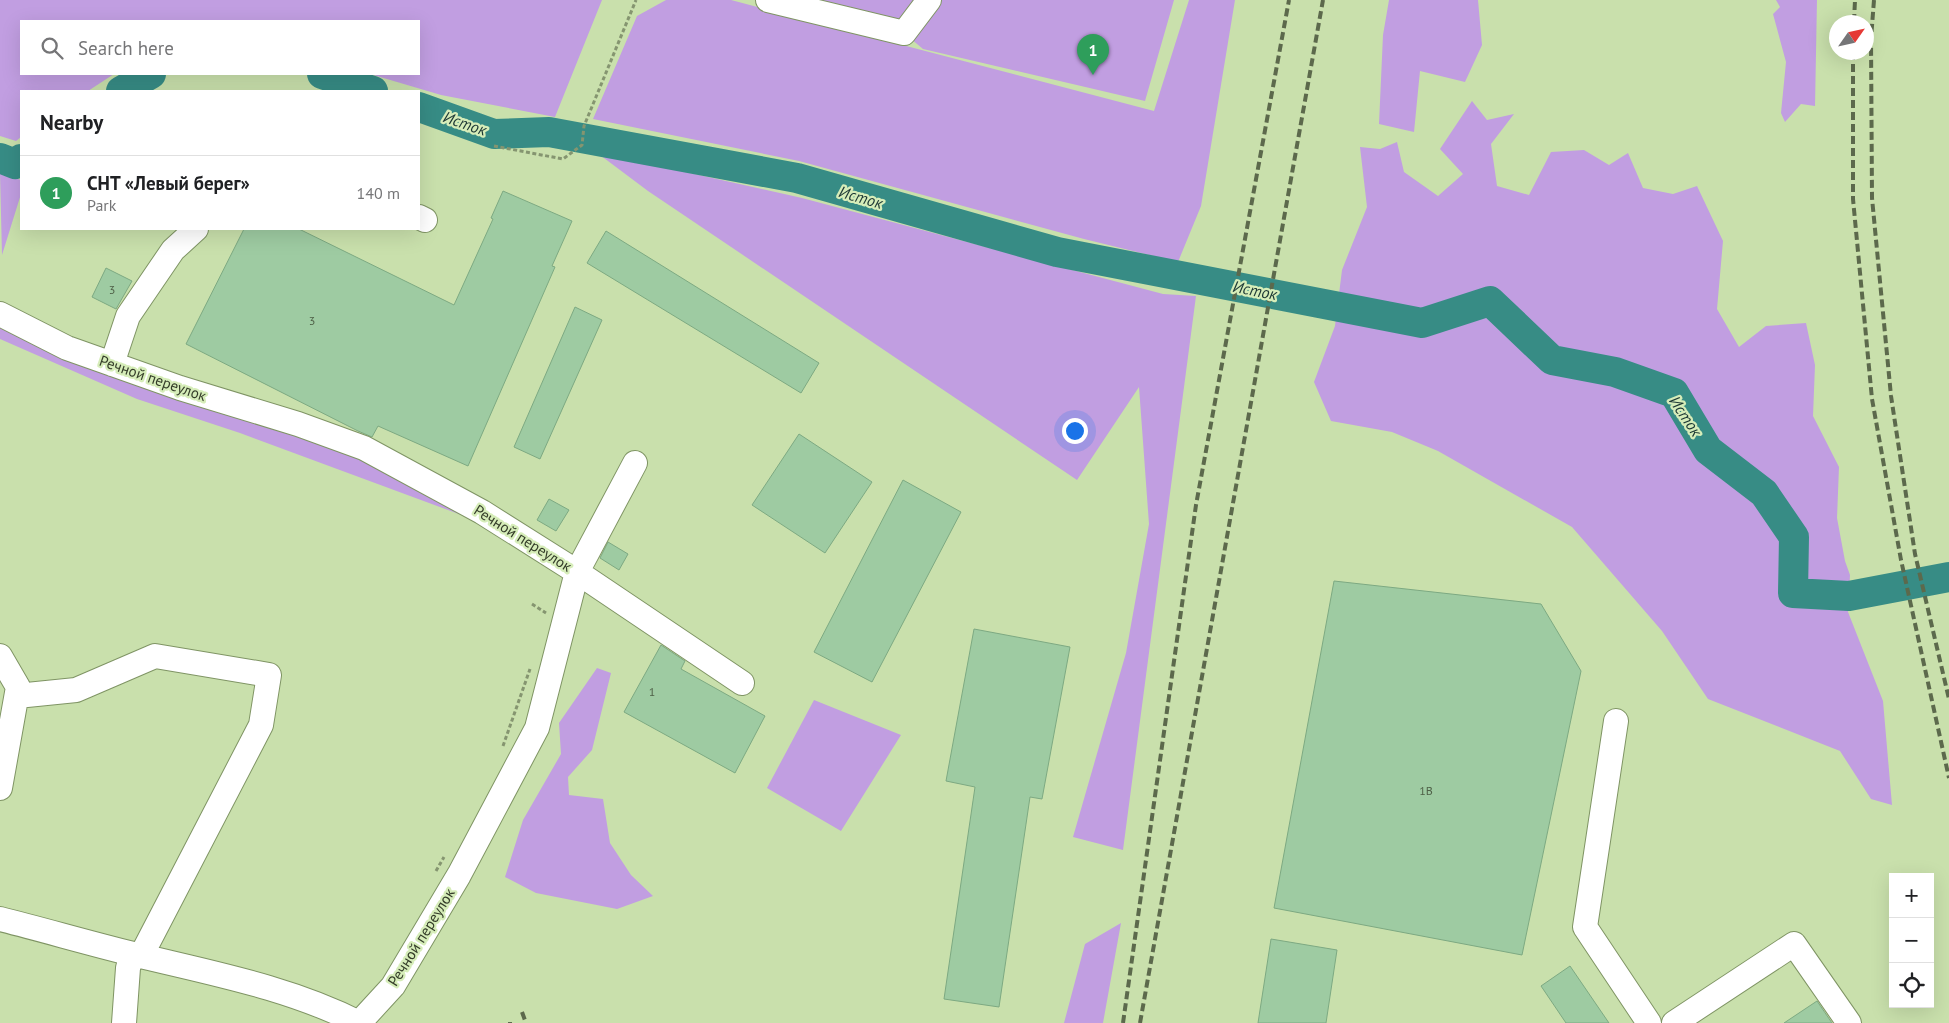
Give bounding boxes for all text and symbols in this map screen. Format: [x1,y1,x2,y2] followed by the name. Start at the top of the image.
[1829,15,1874,60] north arrow
[20,20,420,75] search box
[38,34,66,62] icon: search
[1077,34,1109,75] pin: 1
[78,36,174,60] text: Search here
[441,106,490,140] water label: Исток
[40,109,103,136] text: Nearby
[87,171,250,195] text: СНТ «Левый берег»
[837,181,886,213] water label: Исток
[51,183,61,203] text: 1
[357,183,400,203] text: 140 m
[87,195,116,215] text: Park
[1231,276,1279,304] water label: Исток
[109,282,115,297] house number: 3
[309,313,315,328] house number: 3
[97,351,210,405] street label: Речной переулок
[1665,392,1707,441] water label: Исток
[1062,418,1088,444] your location
[471,500,576,576] street label: Речной переулок
[649,684,655,699] house number: 1
[1419,783,1433,798] house number: 1В
[1889,873,1934,1008] map controls
[1889,873,1934,918] button: +
[383,884,459,989] street label: Речной переулок
[1889,918,1934,963] button: −
[1889,963,1934,1008] button: locate

